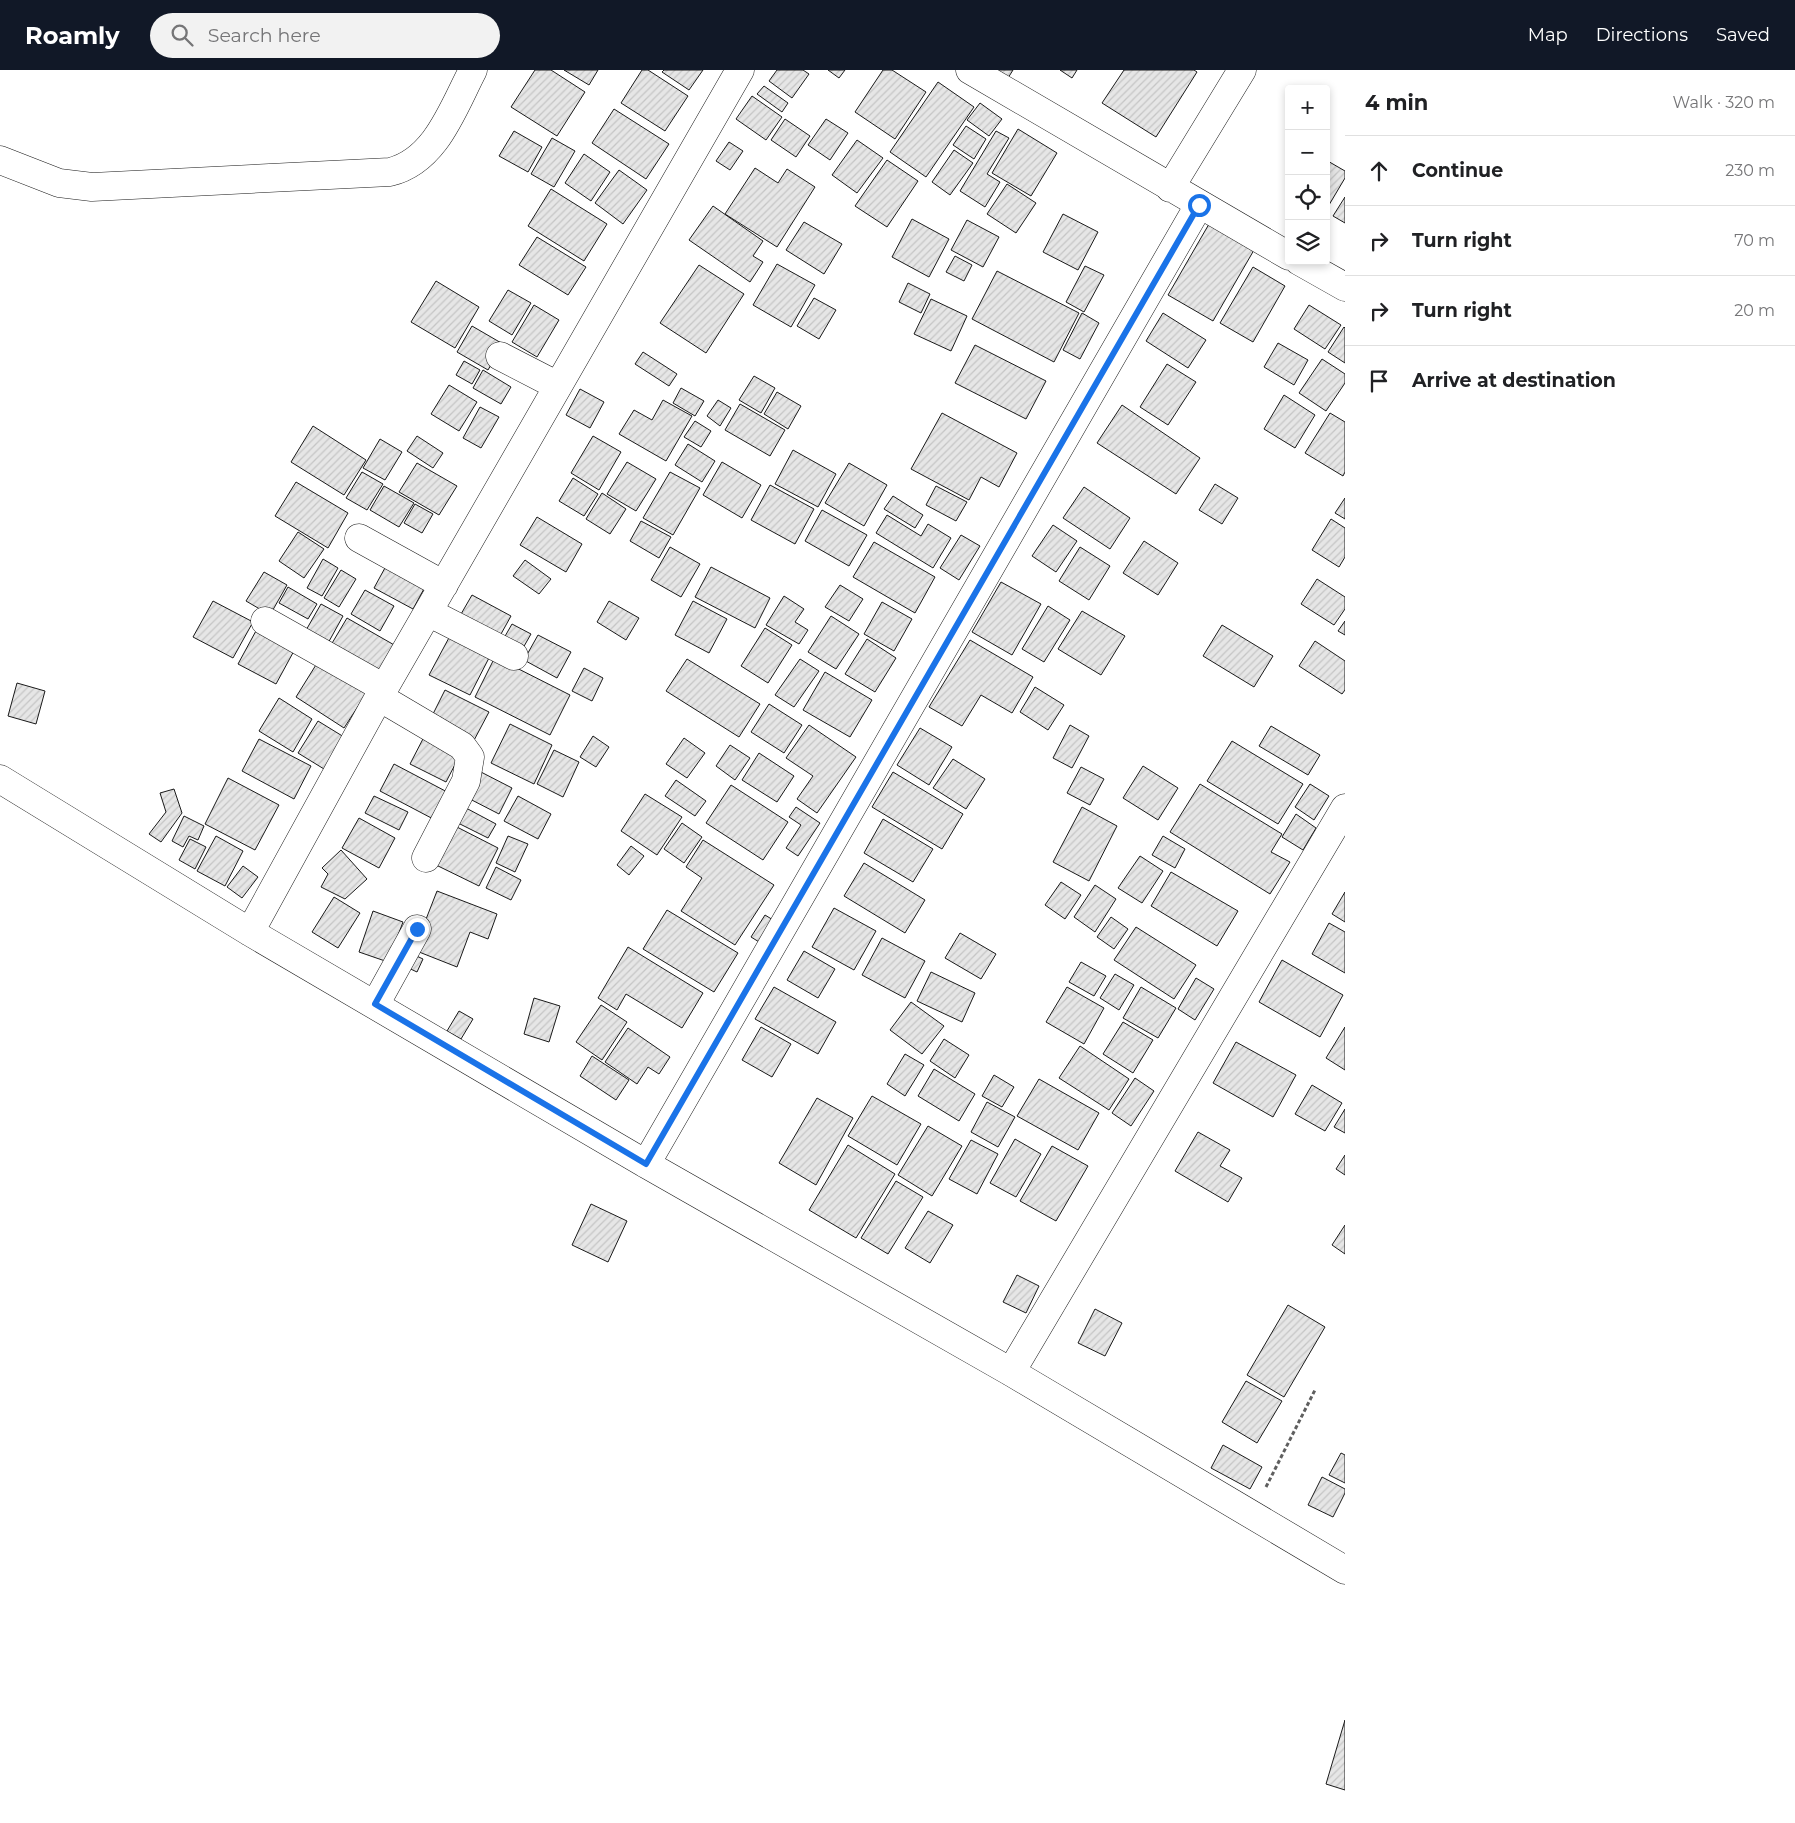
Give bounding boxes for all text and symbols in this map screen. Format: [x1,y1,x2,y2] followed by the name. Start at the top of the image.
[150,13,500,58] search box
[25,21,120,50] text: Roamly
[168,21,196,49] icon: search
[208,24,321,47] text: Search here
[1528,24,1568,46] text: Map
[1596,24,1688,46] text: Directions
[1716,24,1770,46] text: Saved
[1285,85,1330,265] map controls
[1285,85,1330,130] button: +
[1365,90,1428,115] text: 4 min
[1673,93,1775,112] text: Walk · 320 m
[1285,130,1330,175] button: −
[1365,157,1393,185] icon: ahead
[1412,159,1503,182] text: Continue
[1725,161,1775,180] text: 230 m
[1285,175,1330,220] button: locate
[1188,194,1211,217] route start
[1285,220,1330,265] button: layers
[1365,227,1393,255] icon: right
[1412,229,1512,252] text: Turn right
[1734,231,1775,250] text: 70 m
[1365,297,1393,325] icon: right
[1412,299,1512,322] text: Turn right
[1734,301,1775,320] text: 20 m
[1365,367,1393,395] icon: arrive
[1412,369,1616,392] text: Arrive at destination
[406,918,429,941] route end

